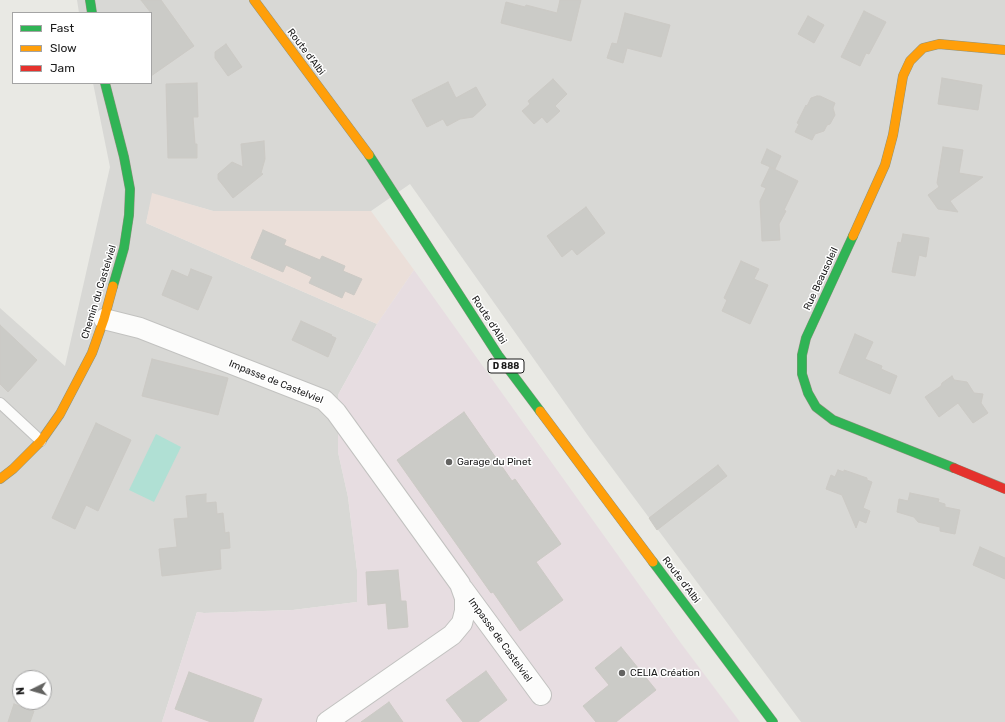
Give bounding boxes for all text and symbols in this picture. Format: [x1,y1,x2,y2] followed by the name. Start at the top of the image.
[12,12,152,84] legend
[50,21,74,35] text: Fast
[285,26,327,78] street label: Route d'Albi
[50,41,77,55] text: Slow
[50,61,75,75] text: Jam
[79,243,119,341] street label: Chemin du Castelviel
[801,246,841,312] street label: Rue Beausoleil
[469,294,509,346] street label: Route d'Albi
[227,358,325,406] street label: Impasse de Castelviel
[488,359,524,373] road number: D 888
[457,456,531,468] place label: Garage du Pinet
[444,457,454,467] marker: Garage du Pinet
[660,554,702,606] street label: Route d'Albi
[466,596,534,684] street label: Impasse de Castelviel
[630,667,700,679] place label: CELIA Création
[617,668,627,678] marker: CELIA Création
[12,670,52,710] north arrow
[14,686,27,696] text: N

